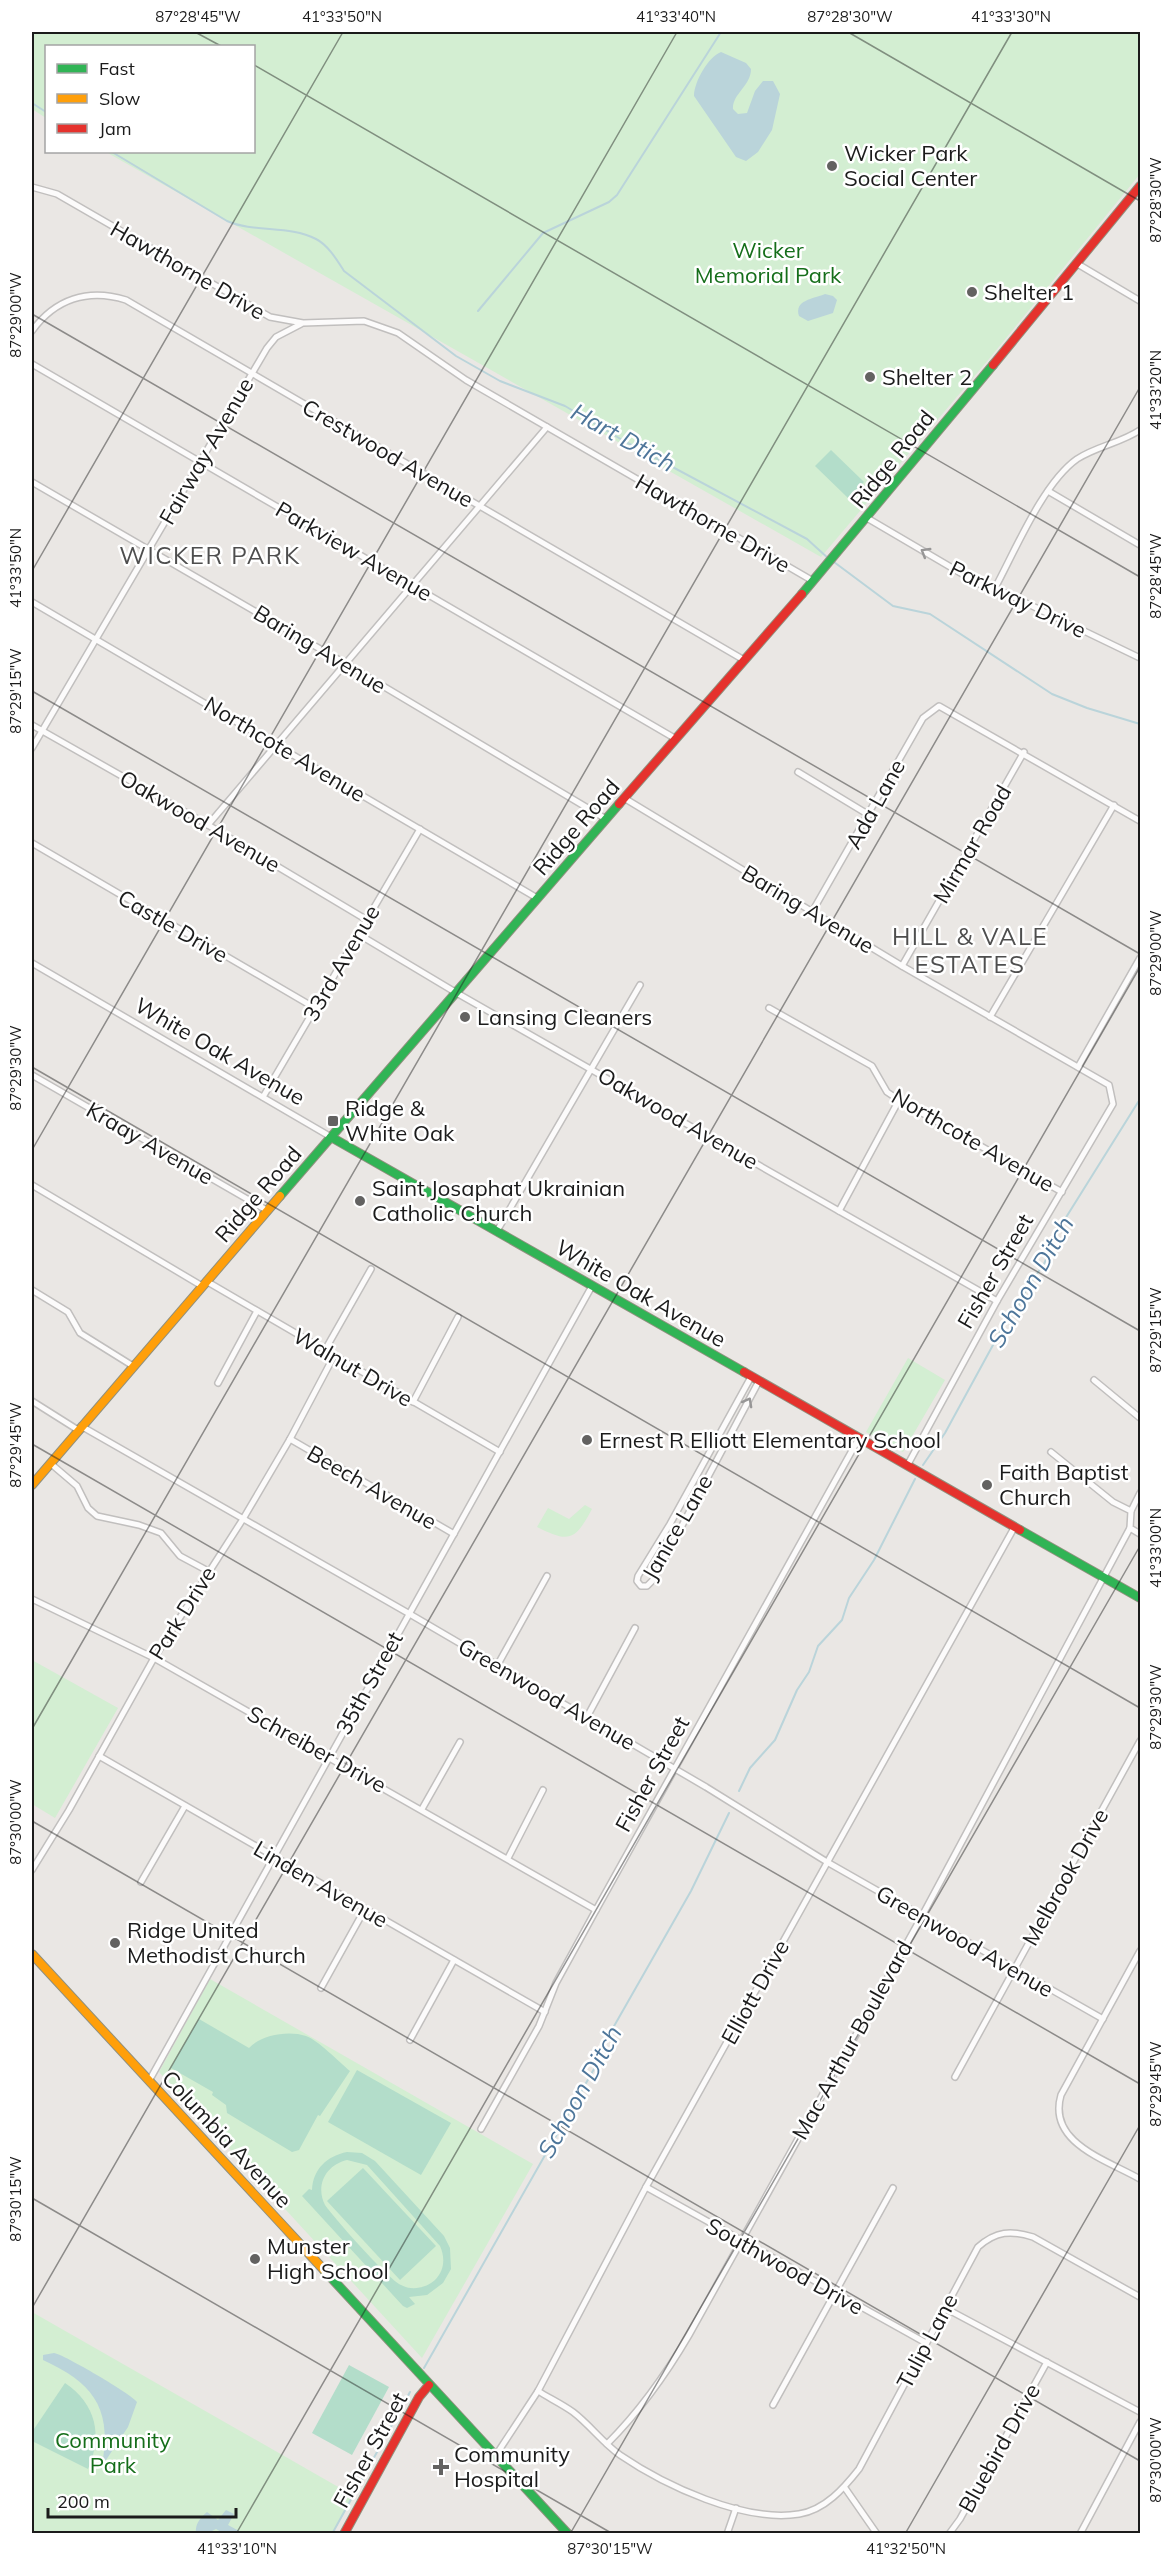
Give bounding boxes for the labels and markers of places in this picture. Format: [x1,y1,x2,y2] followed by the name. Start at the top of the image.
[844,139,977,192] place label: Wicker Park Social Center
[825,159,839,173] marker: Wicker Park Social Center
[984,278,1074,306] place label: Shelter 1
[965,285,979,299] marker: Shelter 1
[882,363,972,391] place label: Shelter 2
[863,370,877,384] marker: Shelter 2
[477,1003,652,1031] place label: Lansing Cleaners
[458,1010,472,1024] marker: Lansing Cleaners
[345,1094,455,1147] place label: Ridge & White Oak
[326,1114,340,1128] marker: Ridge & White Oak
[372,1174,625,1227] place label: Saint Josaphat Ukrainian Catholic Church
[353,1194,367,1208] marker: Saint Josaphat Ukrainian Catholic Church
[599,1426,941,1454] place label: Ernest R Elliott Elementary School
[580,1433,594,1447] marker: Ernest R Elliott Elementary School
[999,1458,1129,1511] place label: Faith Baptist Church
[980,1478,994,1492] marker: Faith Baptist Church
[127,1916,306,1969] place label: Ridge United Methodist Church
[108,1936,122,1950] marker: Ridge United Methodist Church
[267,2232,389,2285] place label: Munster High School
[248,2252,262,2266] marker: Munster High School
[454,2440,570,2493] place label: Community Hospital
[432,2458,450,2476] marker: Community Hospital

